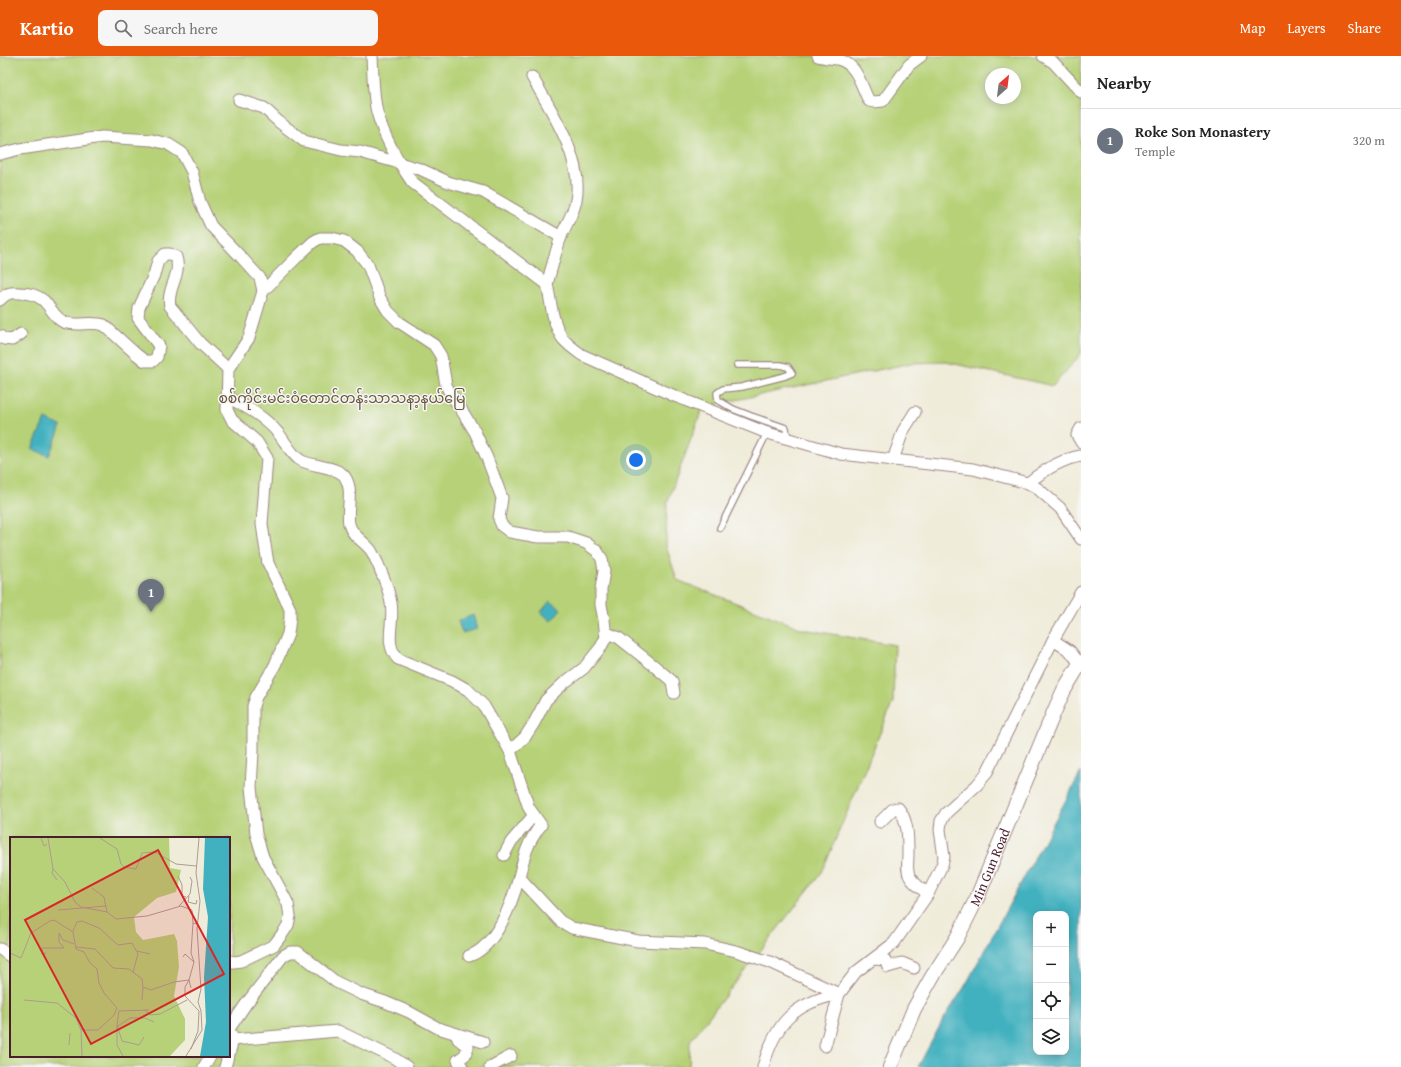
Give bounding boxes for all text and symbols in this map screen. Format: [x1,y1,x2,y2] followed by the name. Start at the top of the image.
[98,10,378,46] search box
[20,14,74,42] text: Kartio
[112,17,134,39] icon: search
[144,18,218,39] text: Search here
[1240,18,1266,38] text: Map
[1288,18,1326,38] text: Layers
[1348,18,1381,38] text: Share
[985,68,1021,104] north arrow
[1097,70,1151,95] text: Nearby
[1135,121,1271,142] text: Roke Son Monastery
[1107,131,1113,150] text: 1
[1353,131,1385,150] text: 320 m
[1135,142,1175,161] text: Temple
[218,388,466,410] park label: စစ်ကိုင်းမင်းဝံတောင်တန်းသာသနာ့နယ်မြေ
[626,450,646,470] your location
[138,579,164,612] pin: 1
[965,825,1015,909] street label: Min Gun Road
[10,837,230,1057] inset map
[1033,911,1069,1055] map controls
[1033,911,1069,947] button: +
[1033,947,1069,983] button: −
[1033,983,1069,1019] button: locate
[1033,1019,1069,1055] button: layers

